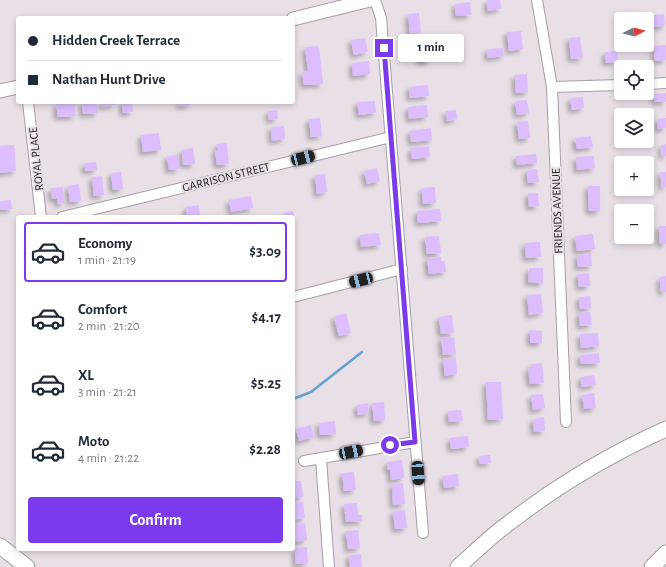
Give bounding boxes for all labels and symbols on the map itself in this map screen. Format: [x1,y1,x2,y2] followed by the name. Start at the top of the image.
[614,12,654,52] north arrow
[398,34,464,62] callout: 1 min
[375,39,393,57] route end
[27,127,45,191] street label: ROYAL PLACE
[290,149,316,167] car
[181,160,271,194] street label: GARRISON STREET
[550,168,564,254] street label: FRIENDS AVENUE
[348,271,374,289] car
[381,436,399,454] route start
[338,444,364,460] car
[411,461,425,485] car

